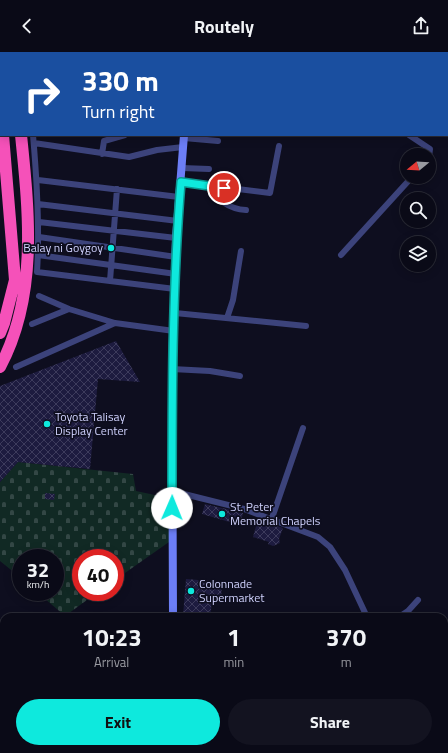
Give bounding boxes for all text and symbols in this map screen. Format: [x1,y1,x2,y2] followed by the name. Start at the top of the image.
[194,13,254,40] text: Routely
[16,15,38,37] icon: back
[410,15,432,37] icon: share
[82,59,159,102] text: 330 m
[16,68,68,120] icon: right
[82,98,155,125] text: Turn right
[400,148,436,184] north arrow
[400,148,436,272] map controls
[207,171,241,205] pin
[213,177,235,199] icon: arrive
[400,192,436,228] button: search
[400,236,436,272] button: layers
[23,238,103,257] place label: Balay ni Goygoy
[106,243,116,253] marker: Balay ni Goygoy
[55,407,128,440] place label: Toyota Talisay Display Center
[42,419,52,429] marker: Toyota Talisay Display Center
[151,487,193,529] position arrow
[230,497,321,530] place label: St. Peter Memorial Chapels
[217,509,227,519] marker: St. Peter Memorial Chapels
[72,549,124,601] speed limit sign: 40
[27,554,49,585] text: 32
[199,574,265,607] place label: Colonnade Supermarket
[27,577,49,592] text: km/h
[186,586,196,596] marker: Colonnade Supermarket
[82,619,142,655] text: 10:23
[227,619,241,655] text: 1
[326,619,366,655] text: 370
[94,652,129,672] text: Arrival
[223,652,244,672] text: min
[341,652,352,672] text: m
[16,699,220,745] button: Exit
[228,699,432,745] button: Share

